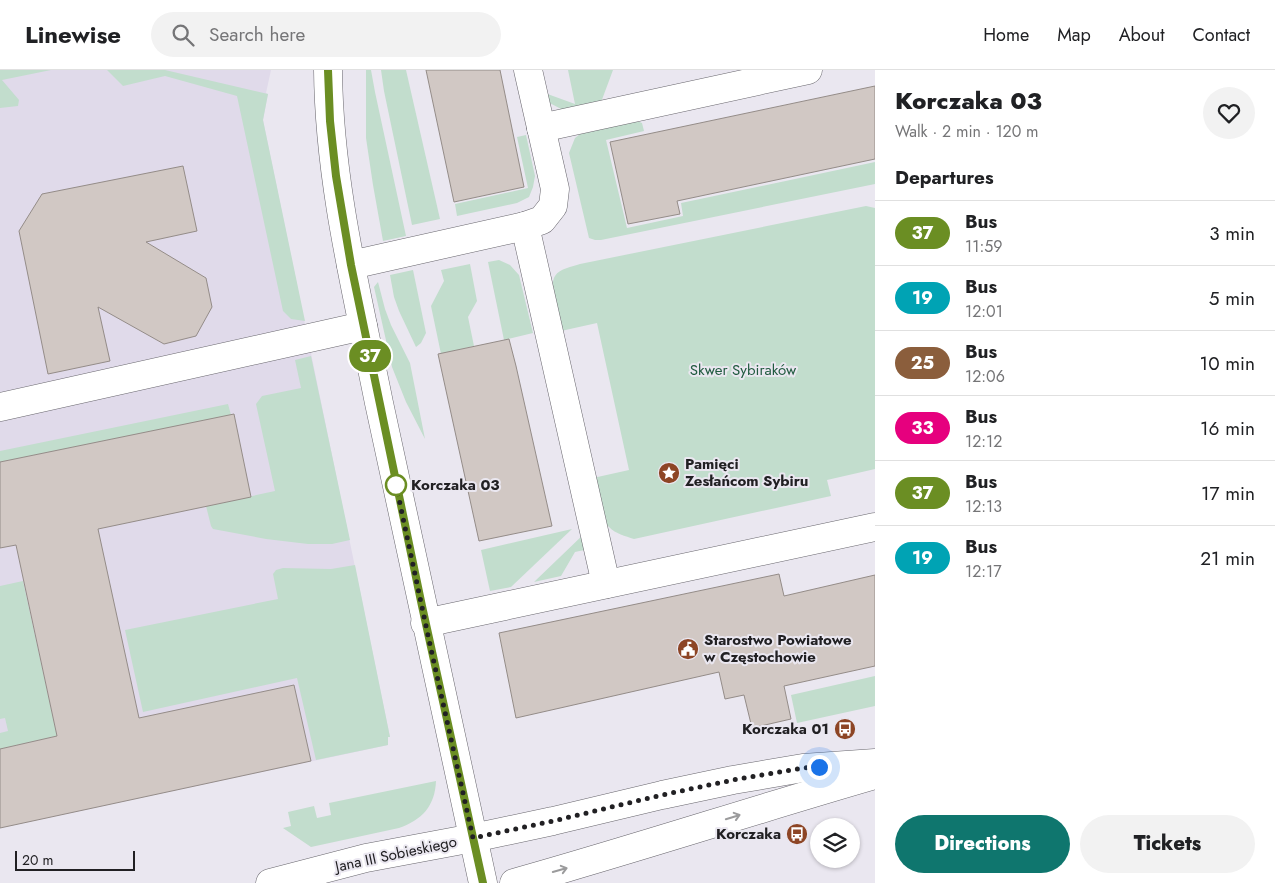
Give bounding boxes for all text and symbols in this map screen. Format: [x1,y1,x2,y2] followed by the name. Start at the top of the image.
[151,12,501,57] search box
[25,17,121,52] text: Linewise
[169,21,197,49] icon: search
[209,21,305,48] text: Search here
[983,22,1029,48] text: Home
[1057,22,1091,48] text: Map
[1119,22,1164,48] text: About
[1192,22,1250,48] text: Contact
[895,83,1042,118] text: Korczaka 03
[1203,87,1255,139] button: heart
[895,120,1039,143] text: Walk · 2 min · 120 m
[895,164,994,191] text: Departures
[965,208,997,235] text: Bus
[912,220,933,246] text: 37
[1209,220,1255,247] text: 3 min
[965,235,1002,258] text: 11:59
[965,273,997,300] text: Bus
[912,285,933,311] text: 19
[1209,285,1255,312] text: 5 min
[965,300,1003,323] text: 12:01
[965,338,997,365] text: Bus
[348,340,392,372] line badge: 37
[359,343,381,369] text: 37
[911,350,934,376] text: 25
[1200,350,1255,377] text: 10 min
[690,359,797,381] park label: Skwer Sybiraków
[965,365,1005,388] text: 12:06
[965,403,997,430] text: Bus
[911,415,934,441] text: 33
[1200,415,1255,442] text: 16 min
[965,430,1002,453] text: 12:12
[685,453,808,492] place label: Pamięci Zesłańcom Sybiru
[657,461,681,485] place icon: Pamięci Zesłańcom Sybiru
[965,468,997,495] text: Bus
[385,474,407,496] marker: Korczaka 03
[411,474,500,496] place label: Korczaka 03
[912,480,933,506] text: 37
[1201,480,1255,507] text: 17 min
[965,495,1002,518] text: 12:13
[965,533,997,560] text: Bus
[912,545,933,571] text: 19
[1200,545,1255,572] text: 21 min
[965,560,1002,583] text: 12:17
[703,629,852,668] place label: Starostwo Powiatowe w Częstochowie
[676,637,700,661] public building icon: Starostwo Powiatowe w Częstochowie
[833,717,857,741] bus stop icon: Korczaka 01
[742,718,829,740] place label: Korczaka 01
[807,755,832,780] your location
[724,812,740,821] one-way arrow
[895,815,1070,873] button: Directions
[1080,815,1255,873] button: Tickets
[810,818,860,868] map controls
[810,818,860,868] button: layers
[785,822,809,846] bus stop icon: Korczaka
[716,823,781,845] place label: Korczaka
[331,830,459,878] street label: Jana III Sobieskiego
[15,848,135,871] scale bar
[22,850,54,870] text: 20 m
[552,864,568,874] one-way arrow

